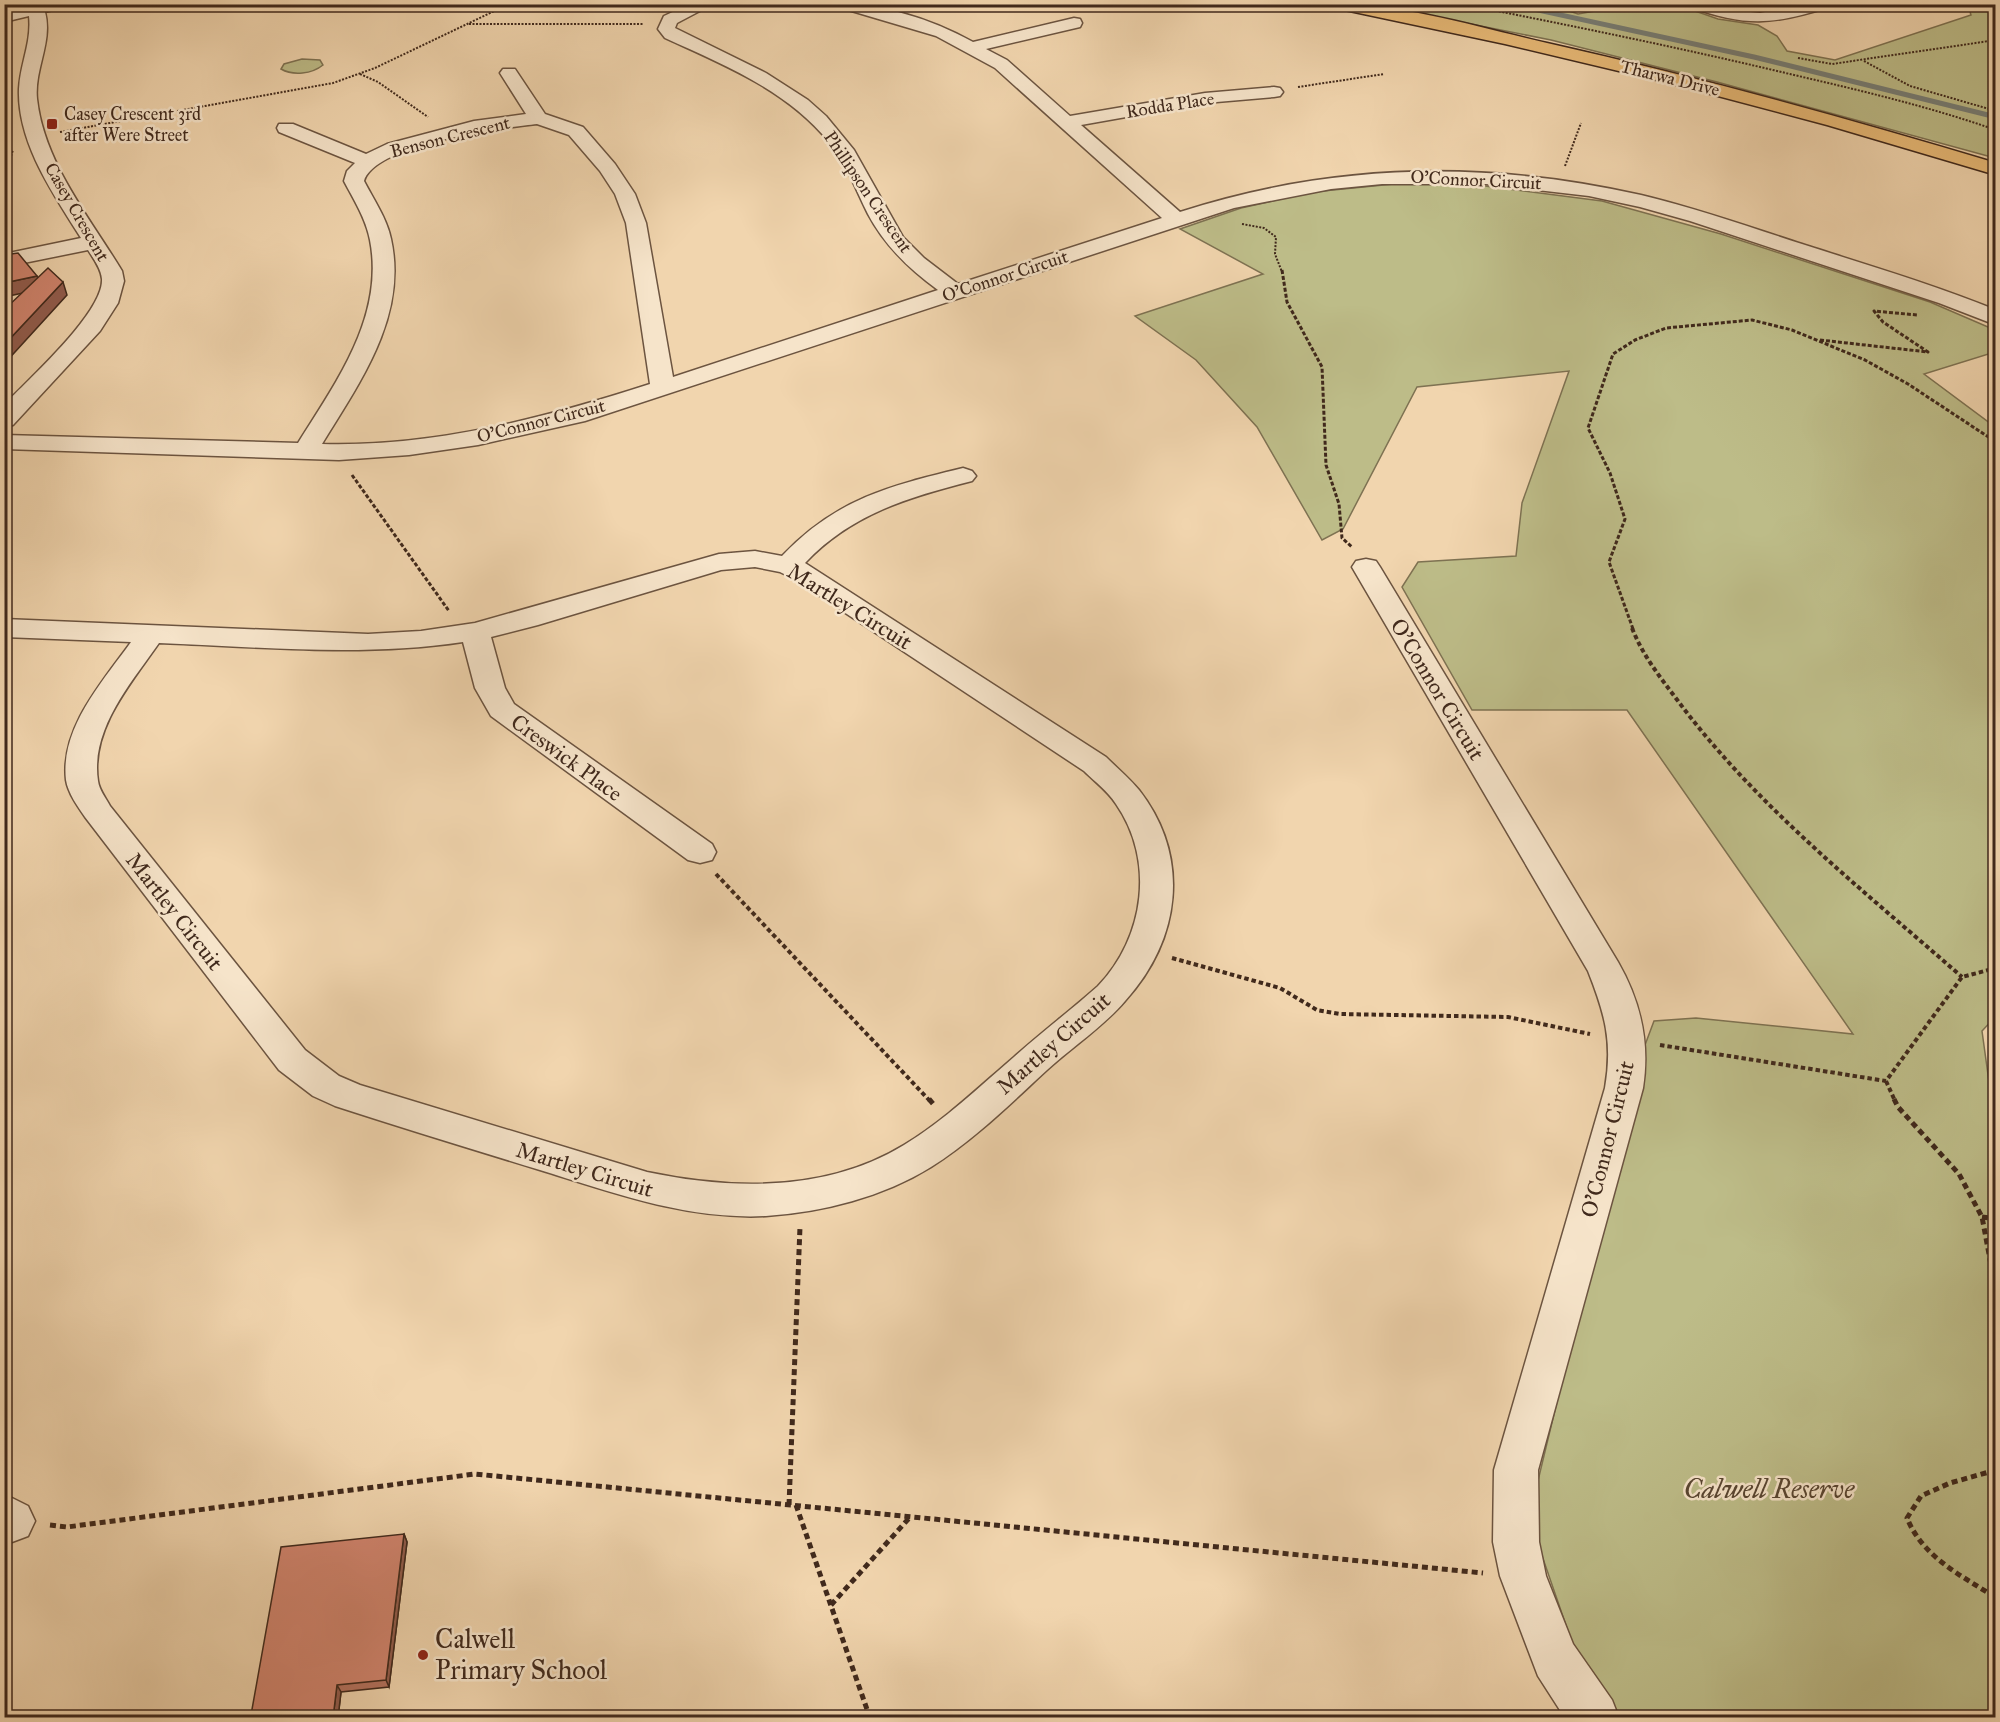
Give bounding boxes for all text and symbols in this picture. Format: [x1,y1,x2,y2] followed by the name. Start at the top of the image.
[1618,55,1722,101] street label: Tharwa Drive
[1124,87,1216,123] street label: Rodda Place
[64,103,201,146] place label: Casey Crescent 3rd after Were Street
[388,111,513,163] street label: Benson Crescent
[45,117,59,131] marker: Casey Crescent 3rd after Were Street
[819,127,917,258] street label: Phillipson Crescent
[40,159,114,266] street label: Casey Crescent
[1410,166,1543,194] street label: O'Connor Circuit
[939,245,1071,307] street label: O'Connor Circuit
[475,394,608,448] street label: O'Connor Circuit
[782,557,917,656] street label: Martley Circuit
[1385,614,1491,765] street label: O'Connor Circuit
[506,708,628,807] street label: Creswick Place
[120,847,229,976] street label: Martley Circuit
[991,987,1116,1100] street label: Martley Circuit
[1575,1058,1640,1220] street label: O'Connor Circuit
[513,1136,657,1203] street label: Martley Circuit
[1684,1472,1855,1505] park label: Calwell Reserve
[435,1622,608,1686] place label: Calwell Primary School
[416,1648,430,1662] marker: Calwell Primary School

